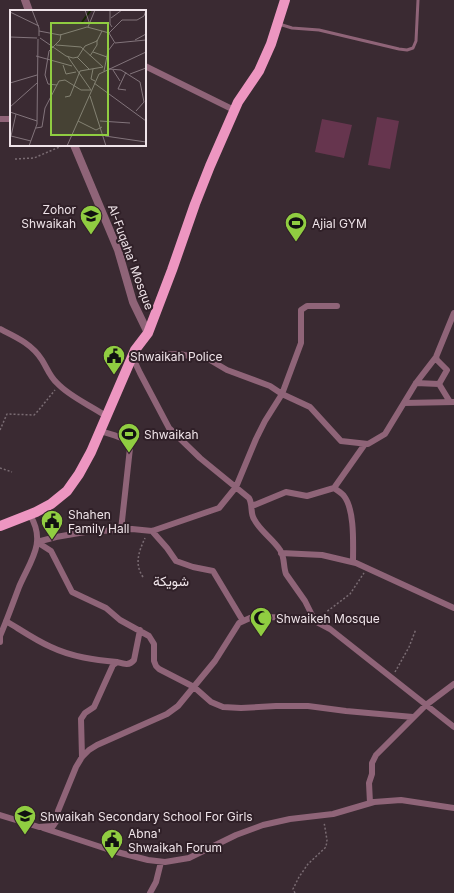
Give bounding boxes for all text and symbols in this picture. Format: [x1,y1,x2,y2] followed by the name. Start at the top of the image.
[10,10,146,146] inset map
[21,202,76,231] place label: Zohor Shwaikah
[105,202,157,312] street label: Al-Fuqaha' Mosque
[78,203,104,236] school or university icon: Zohor Shwaikah
[283,210,309,243] sports icon: Ajial GYM
[312,216,367,231] place label: Ajial GYM
[101,343,127,376] public building icon: Shwaikah Police
[130,349,223,364] place label: Shwaikah Police
[116,421,142,454] sports icon: Shwaikah
[144,427,199,442] place label: Shwaikah
[68,507,130,536] place label: Shahen Family Hall
[39,508,65,541] public building icon: Shahen Family Hall
[153,572,189,590] district label: شويكة
[248,605,274,638] mosque icon: Shwaikeh Mosque
[276,611,380,626] place label: Shwaikeh Mosque
[12,803,38,836] school or university icon: Shwaikah Secondary School For Girls
[40,809,253,824] place label: Shwaikah Secondary School For Girls
[128,826,222,855] place label: Abna' Shwaikah Forum
[99,827,125,860] public building icon: Abna' Shwaikah Forum

